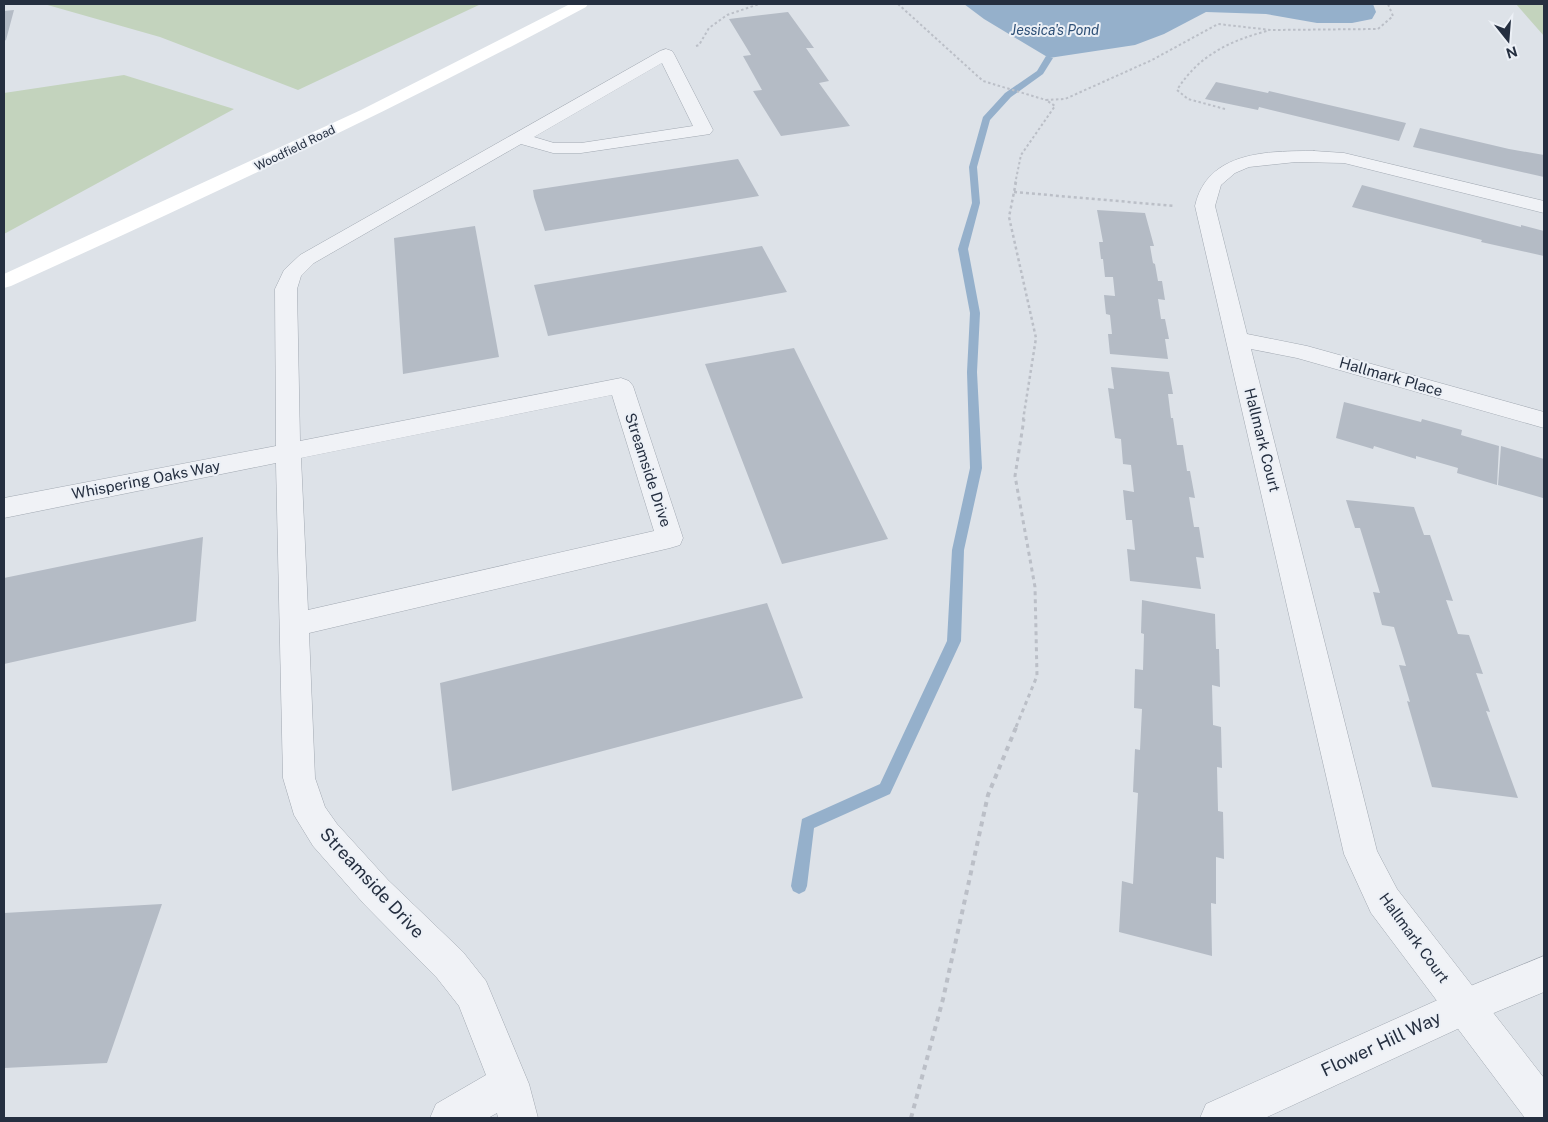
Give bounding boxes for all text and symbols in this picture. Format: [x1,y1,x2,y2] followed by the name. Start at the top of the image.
[1483,15,1533,65] north arrow
[1011,22,1099,38] water label: Jessica's Pond
[1504,43,1519,62] text: N
[252,122,338,174] street label: Woodfield Road
[1338,354,1445,399] street label: Hallmark Place
[1241,386,1284,494] street label: Hallmark Court
[622,411,675,529] street label: Streamside Drive
[70,457,222,502] street label: Whispering Oaks Way
[316,823,429,942] street label: Streamside Drive
[1376,890,1453,986] street label: Hallmark Court
[1318,1006,1444,1081] street label: Flower Hill Way

